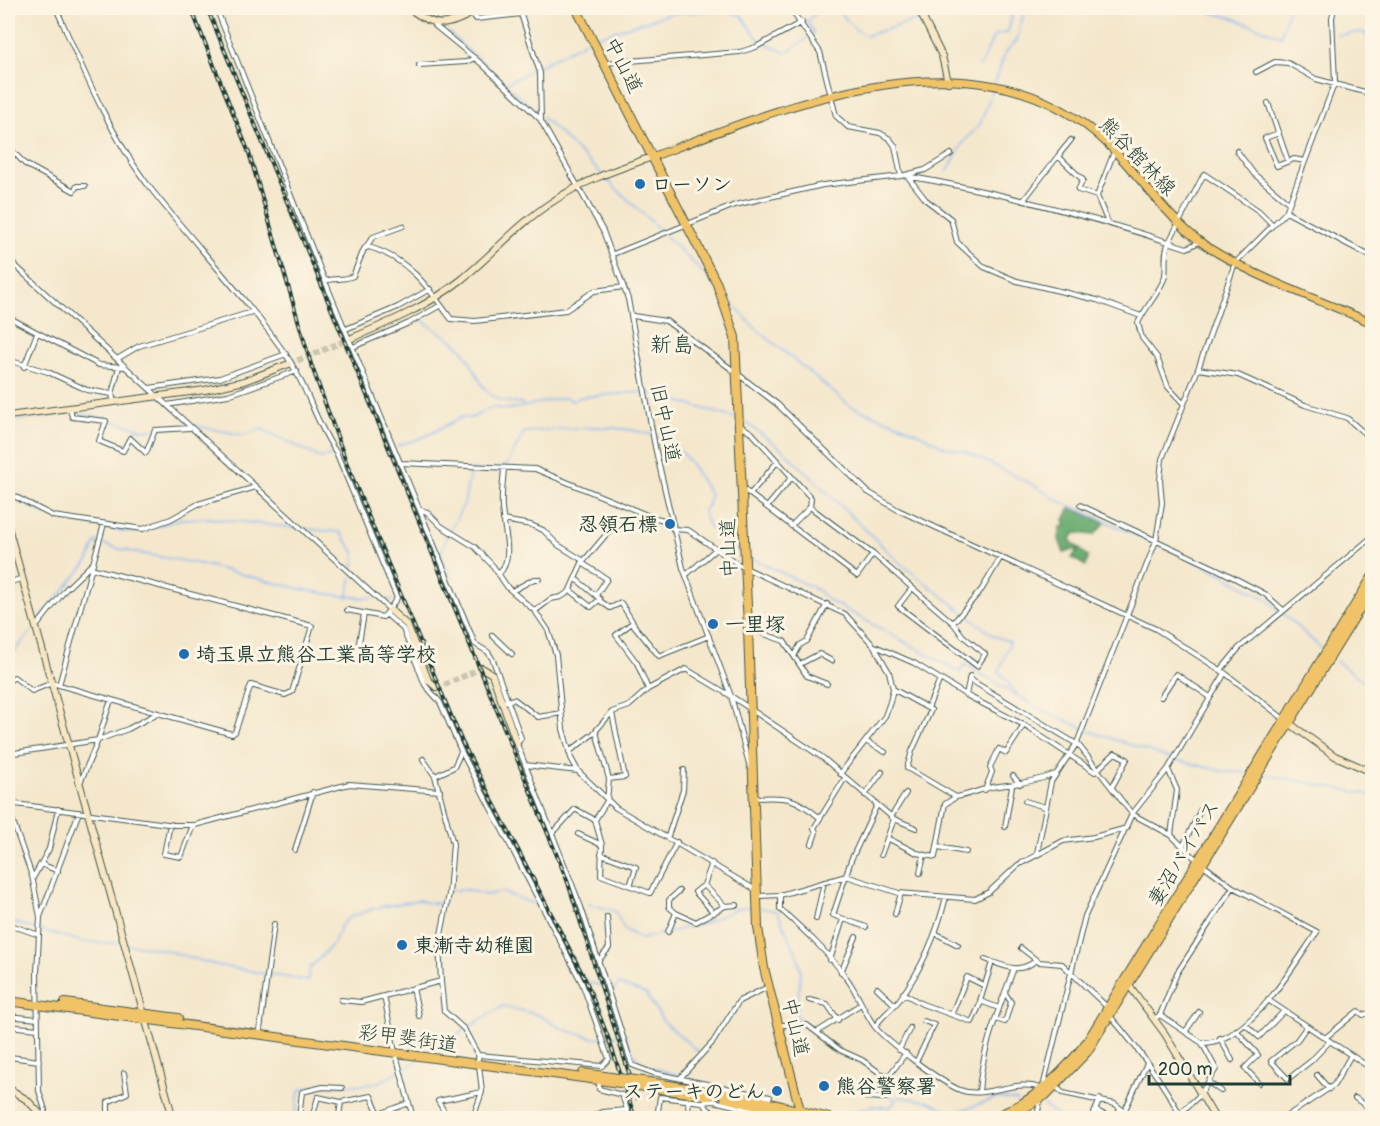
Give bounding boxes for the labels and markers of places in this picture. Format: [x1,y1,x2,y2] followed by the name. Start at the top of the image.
[652,172,732,197] place label: ローソン
[633,177,647,191] marker: ローソン
[578,512,658,537] place label: 忍領石標
[663,517,677,531] marker: 忍領石標
[725,612,785,637] place label: 一里塚
[706,617,720,631] marker: 一里塚
[196,642,436,667] place label: 埼玉県立熊谷工業高等学校
[177,647,191,661] marker: 埼玉県立熊谷工業高等学校
[414,933,534,958] place label: 東漸寺幼稚園
[395,938,409,952] marker: 東漸寺幼稚園
[836,1074,936,1099] place label: 熊谷警察署
[623,1079,765,1104] place label: ステーキのどん
[817,1079,831,1093] marker: 熊谷警察署
[770,1084,784,1098] marker: ステーキのどん

